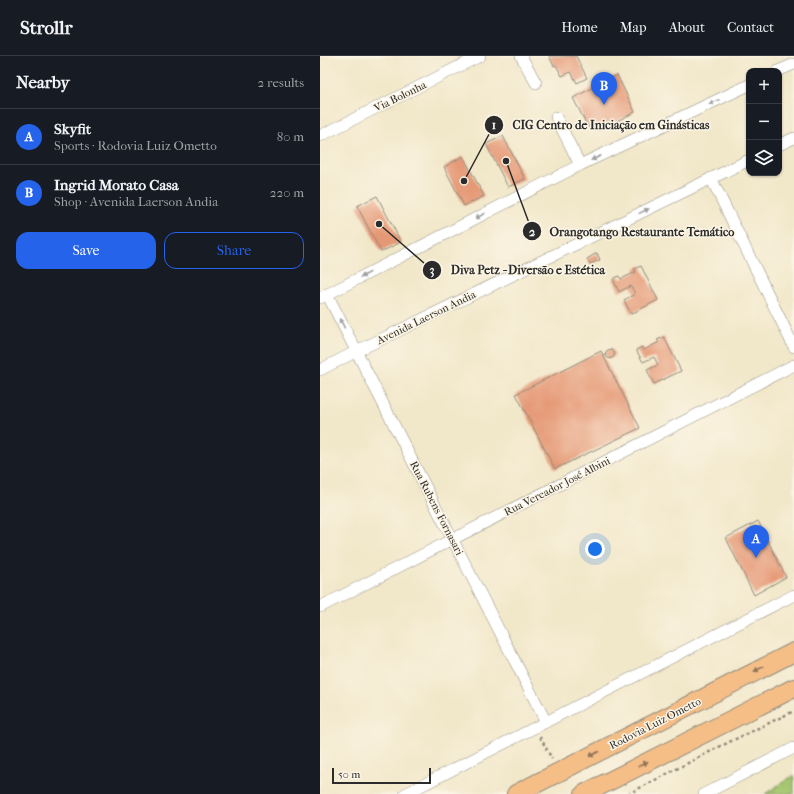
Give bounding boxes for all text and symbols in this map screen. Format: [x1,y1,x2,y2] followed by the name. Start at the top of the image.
[20,17,73,39] text: Strollr
[561,19,598,36] text: Home
[620,19,647,36] text: Map
[669,19,705,36] text: About
[727,19,774,36] text: Contact
[746,68,782,176] map controls
[746,68,782,104] button: +
[16,72,70,92] text: Nearby
[591,72,617,105] pin: B
[258,75,304,90] text: 2 results
[371,78,429,115] street label: Via Bolonha
[708,99,719,105] one-way arrow
[746,104,782,140] button: −
[484,113,717,137] callout: CIG Centro de Iniciação em Ginásticas
[492,118,496,132] text: 1
[512,118,710,133] text: CIG Centro de Iniciação em Ginásticas
[54,120,91,138] text: Skyfit
[25,129,33,144] text: A
[277,129,304,144] text: 80 m
[54,138,217,153] text: Sports · Rodovia Luiz Ometto
[746,140,782,176] button: layers
[591,155,602,161] one-way arrow
[54,176,179,194] text: Ingrid Morato Casa
[25,185,33,200] text: B
[270,185,304,200] text: 220 m
[54,194,218,209] text: Shop · Avenida Laerson Andia
[638,208,650,214] one-way arrow
[475,213,486,219] one-way arrow
[522,219,743,243] callout: Orangotango Restaurante Temático
[529,225,536,239] text: 2
[550,225,734,240] text: Orangotango Restaurante Temático
[16,232,156,269] button: Save
[164,232,304,269] button: Share
[422,258,613,282] callout: Diva Petz - Diversão e Estética
[430,263,435,278] text: 3
[451,263,606,277] text: Diva Petz - Diversão e Estética
[359,272,370,279] one-way arrow
[374,287,479,348] street label: Avenida Laerson Andia
[339,317,345,329] one-way arrow
[502,454,613,519] street label: Rua Vereador José Albini
[407,459,466,558] street label: Rua Rubens Fornasari
[743,525,769,558] pin: A
[585,539,605,559] your location
[754,666,765,672] one-way arrow
[607,695,704,752] street label: Rodovia Luiz Ometto
[588,751,599,757] one-way arrow
[638,761,649,767] one-way arrow
[332,766,431,785] scale bar
[338,768,360,781] text: 50 m

